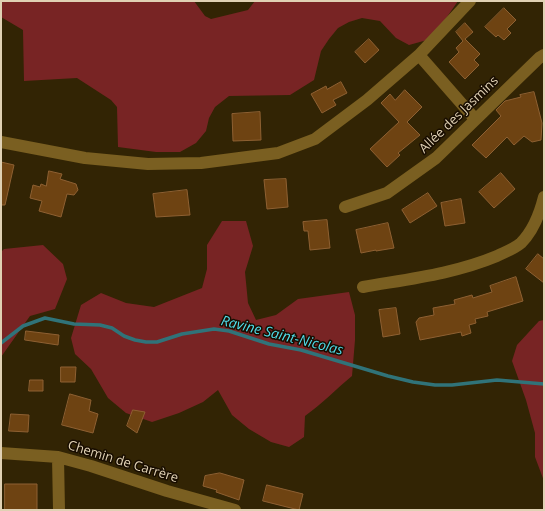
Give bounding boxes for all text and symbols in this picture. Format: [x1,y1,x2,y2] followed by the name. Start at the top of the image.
[416,73,502,157] street label: Allée des Jasmins
[219,313,345,359] water label: Ravine Saint-Nicolas
[66,438,180,486] street label: Chemin de Carrère

